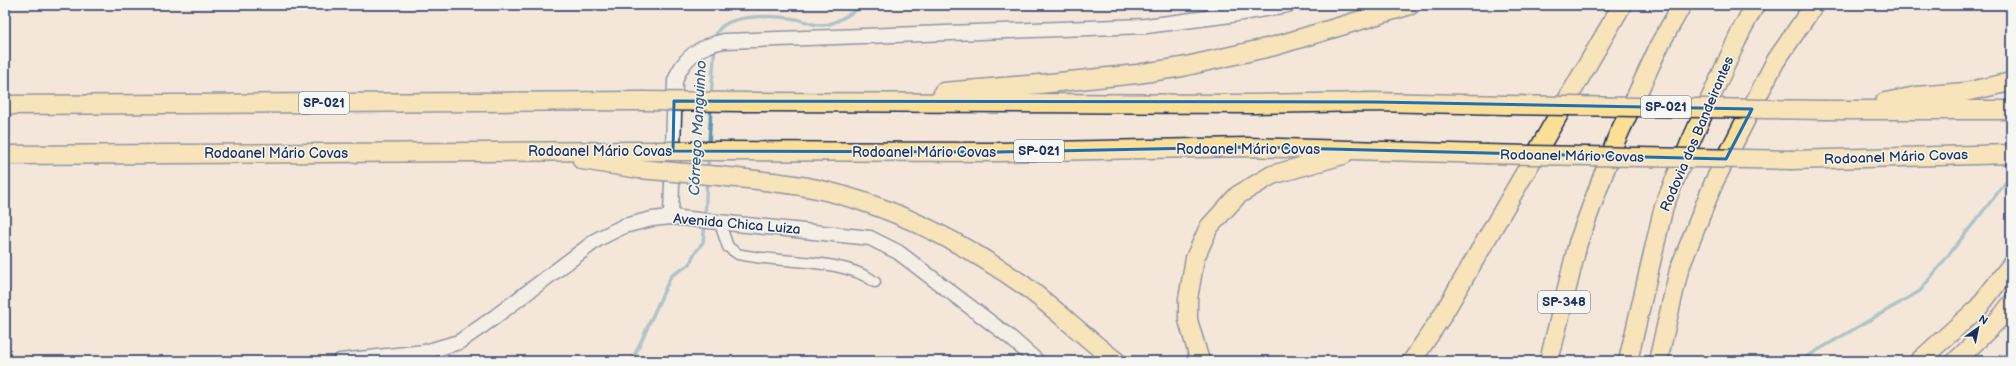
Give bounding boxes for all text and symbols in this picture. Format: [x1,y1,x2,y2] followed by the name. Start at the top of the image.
[1657,54,1737,214] street label: Rodovia dos Bandeirantes
[685,60,711,196] water label: Córrego Manguinho
[299,92,349,114] road number: SP-021
[1641,96,1691,118] road number: SP-021
[1014,140,1064,162] road number: SP-021
[1176,141,1320,158] street label: Rodoanel Mário Covas
[528,143,672,160] street label: Rodoanel Mário Covas
[852,144,996,161] street label: Rodoanel Mário Covas
[204,145,348,162] street label: Rodoanel Mário Covas
[1500,146,1644,166] street label: Rodoanel Mário Covas
[1824,146,1968,168] street label: Rodoanel Mário Covas
[673,210,801,238] street label: Avenida Chica Luiza
[1538,291,1590,313] road number: SP-348
[1958,308,1998,348] north arrow
[1976,312,1990,328] text: N

